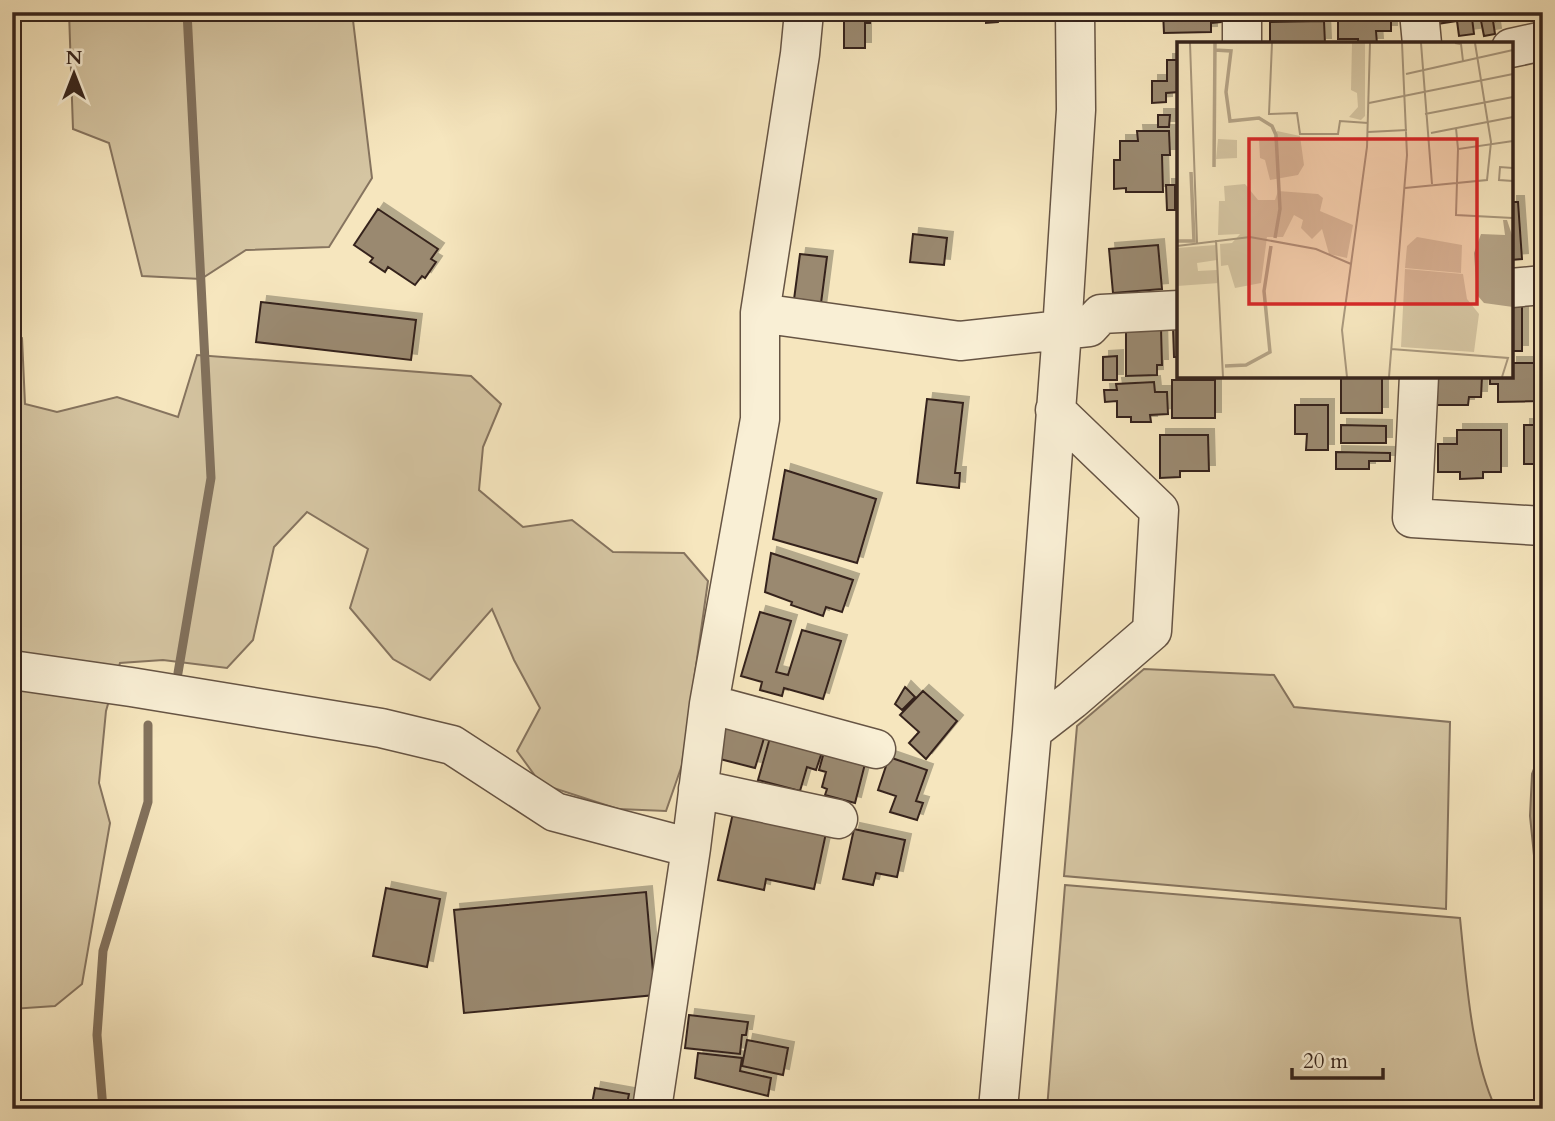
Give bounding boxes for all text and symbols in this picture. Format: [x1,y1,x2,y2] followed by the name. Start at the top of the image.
[38,38,108,108] north arrow
[1177,42,1513,378] inset map
[66,45,83,71] text: N
[1292,1037,1384,1081] scale bar
[1303,1047,1348,1076] text: 20 m

